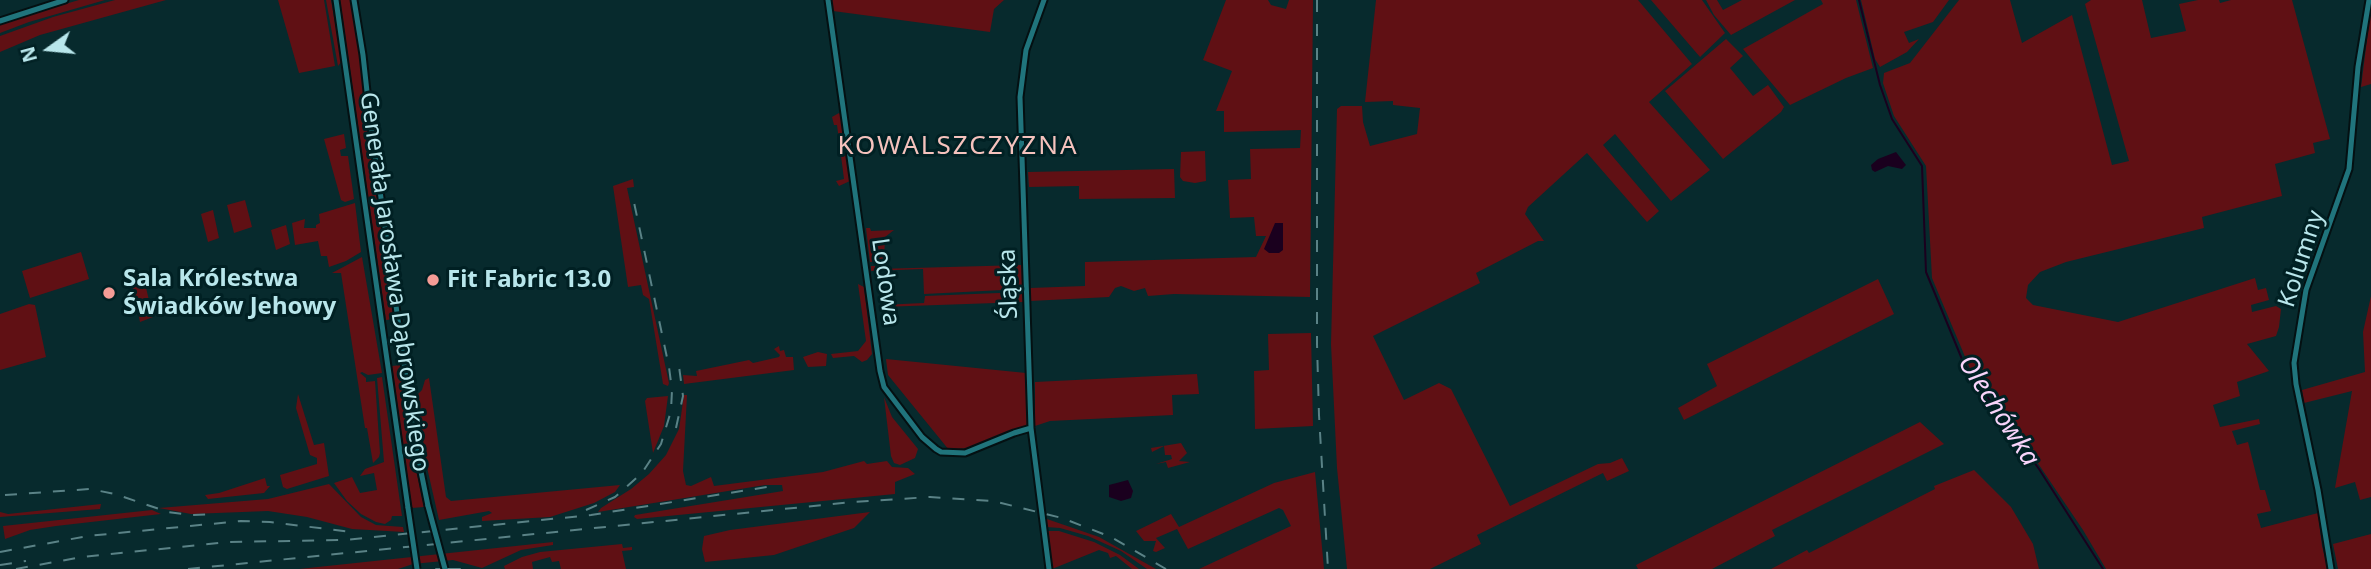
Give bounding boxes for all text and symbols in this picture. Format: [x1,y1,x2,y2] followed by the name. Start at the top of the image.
[14,14,84,84] north arrow
[14,44,43,65] text: N
[353,90,435,474] street label: Generała Jarosława Dąbrowskiego
[839,131,1077,163] district label: KOWALSZCZYZNA
[2273,207,2331,311] street label: Kolumny
[865,236,905,328] street label: Lodowa
[993,248,1025,320] street label: Śląska
[123,265,336,321] place label: Sala Królestwa Świadków Jehowy
[447,266,611,294] place label: Fit Fabric 13.0
[425,272,441,288] marker: Fit Fabric 13.0
[101,285,117,301] marker: Sala Królestwa Świadków Jehowy
[1951,350,2045,472] water label: Olechówka

